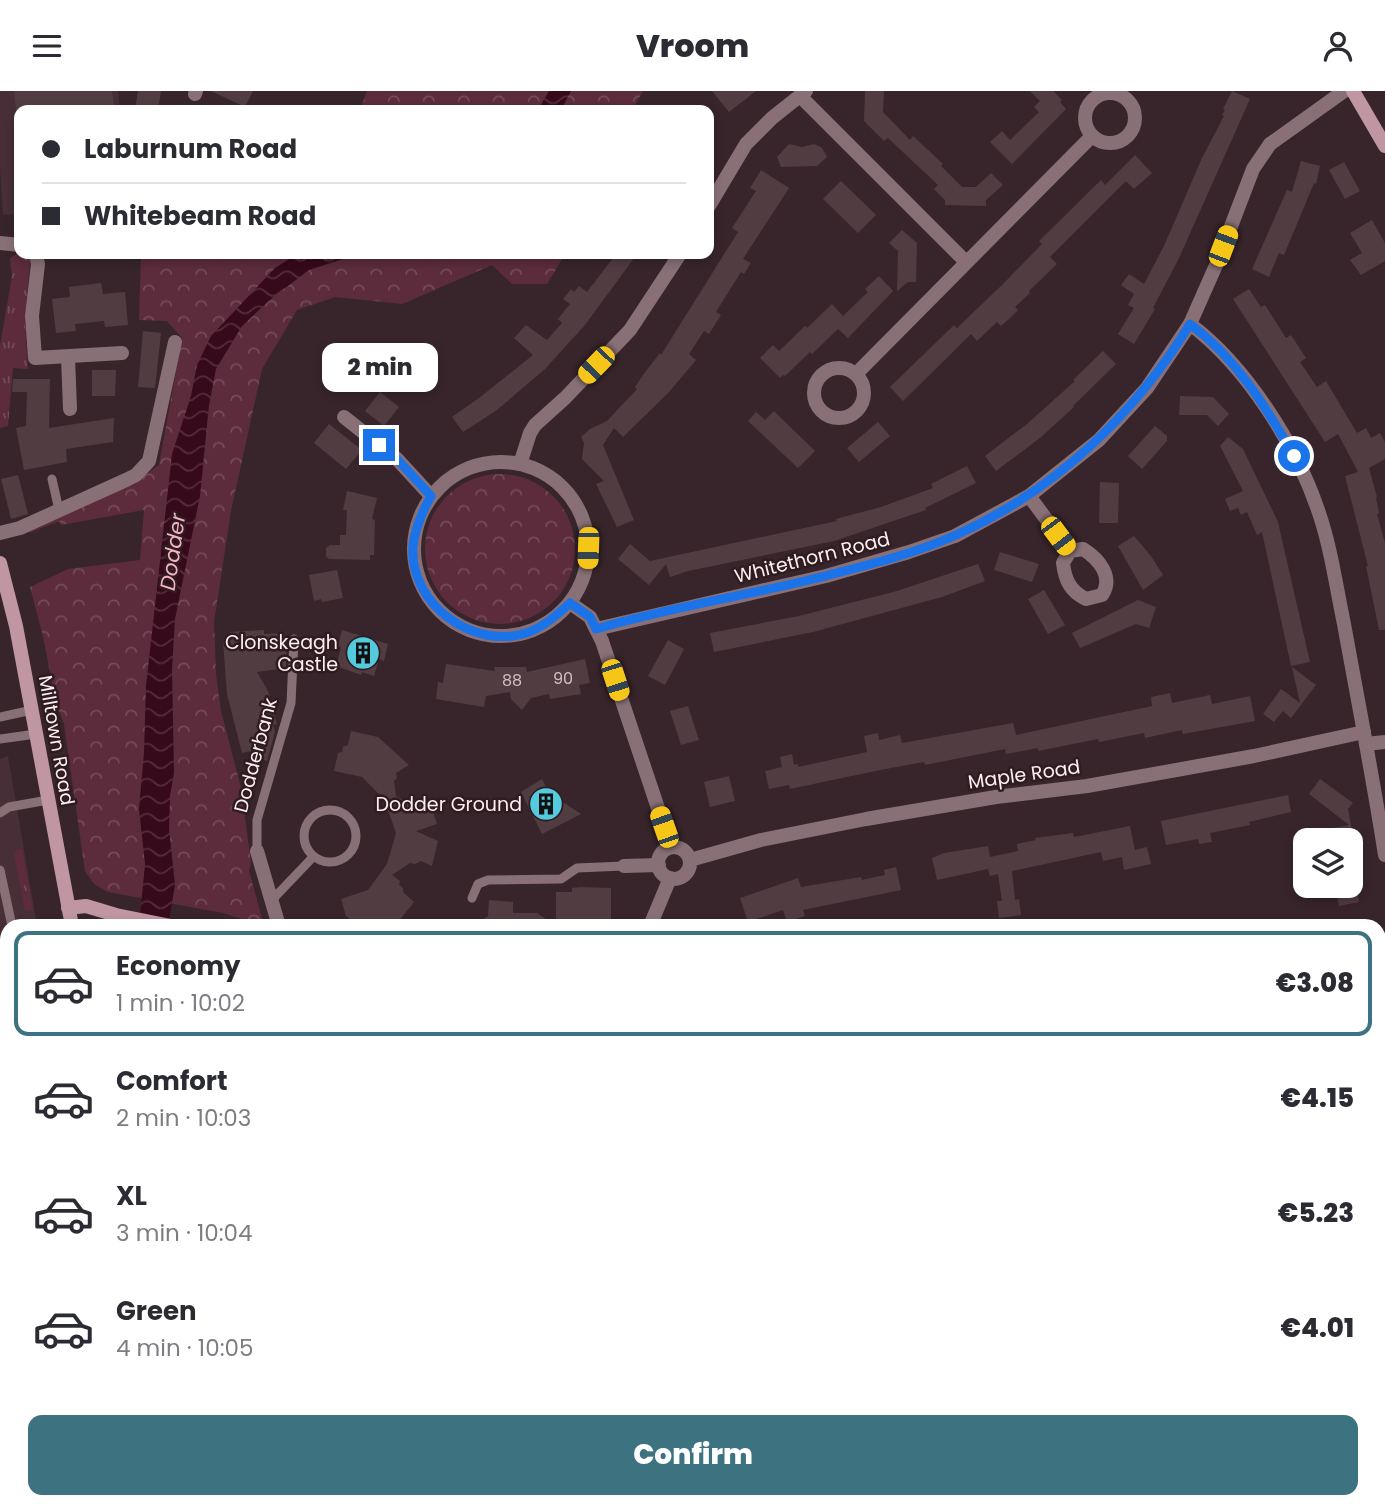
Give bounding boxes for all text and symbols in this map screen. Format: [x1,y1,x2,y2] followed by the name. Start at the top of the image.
[636,23,749,68] text: Vroom
[28,27,66,65] icon: menu
[1319,27,1357,65] icon: person
[84,131,297,167] text: Laburnum Road
[84,198,316,234] text: Whitebeam Road
[1206,223,1241,269] car
[321,343,437,393] callout: 2 min
[574,343,619,387] car
[348,351,412,383] text: 2 min
[363,429,395,461] route end
[1278,440,1310,472] route start
[153,510,192,592] water label: Dodder
[1037,513,1080,559] car
[732,525,893,590] street label: Whitethorn Road
[577,527,600,569] car
[225,629,338,678] place label: Clonskeagh Castle
[344,634,382,672] building icon: Clonskeagh Castle
[599,657,632,703] car
[553,667,573,690] house number: 90
[502,669,522,692] house number: 88
[32,673,81,807] street label: Milltown Road
[227,695,284,816] street label: Dodderbank
[966,753,1082,796] street label: Maple Road
[527,785,565,823] building icon: Dodder Ground
[376,791,522,818] place label: Dodder Ground
[648,804,681,850] car
[1293,828,1363,898] map controls
[1293,828,1363,898] button: layers
[116,948,240,984] text: Economy
[32,952,95,1015] icon: car
[1276,965,1354,1001] text: €3.08
[116,987,245,1019] text: 1 min · 10:02
[116,1063,228,1099] text: Comfort
[32,1067,95,1130] icon: car
[1280,1080,1354,1116] text: €4.15
[116,1102,251,1134] text: 2 min · 10:03
[116,1178,147,1214] text: XL
[32,1182,95,1245] icon: car
[1278,1195,1354,1231] text: €5.23
[116,1217,253,1249] text: 3 min · 10:04
[116,1293,197,1329] text: Green
[32,1297,95,1360] icon: car
[1280,1310,1354,1346] text: €4.01
[116,1332,253,1364] text: 4 min · 10:05
[28,1415,1358,1495] button: Confirm

